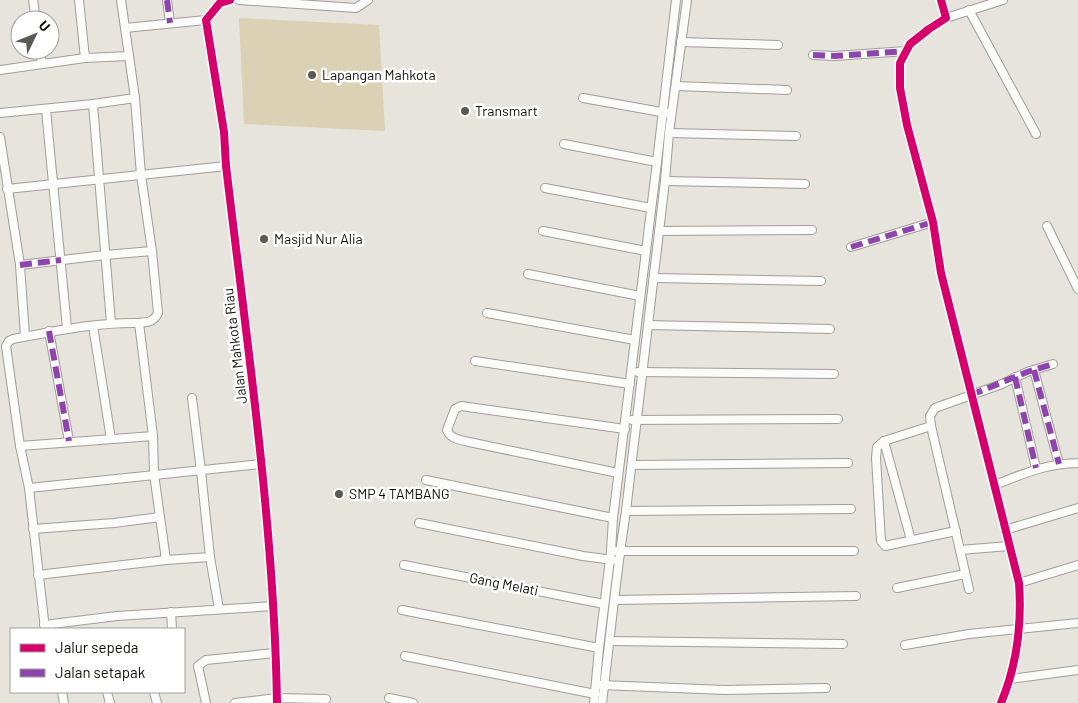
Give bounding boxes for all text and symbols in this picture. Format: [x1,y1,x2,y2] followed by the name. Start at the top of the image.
[10,10,60,60] north arrow
[36,17,54,35] text: U
[322,66,436,83] place label: Lapangan Mahkota
[306,69,318,81] marker: Lapangan Mahkota
[475,102,538,119] place label: Transmart
[459,105,471,117] marker: Transmart
[274,230,363,247] place label: Masjid Nur Alia
[258,233,270,245] marker: Masjid Nur Alia
[219,287,250,405] street label: Jalan Mahkota Riau
[349,485,449,502] place label: SMP 4 TAMBANG
[333,488,345,500] marker: SMP 4 TAMBANG
[468,568,540,599] street label: Gang Melati
[10,628,185,693] legend
[55,638,139,656] text: Jalur sepeda
[55,663,146,681] text: Jalan setapak

